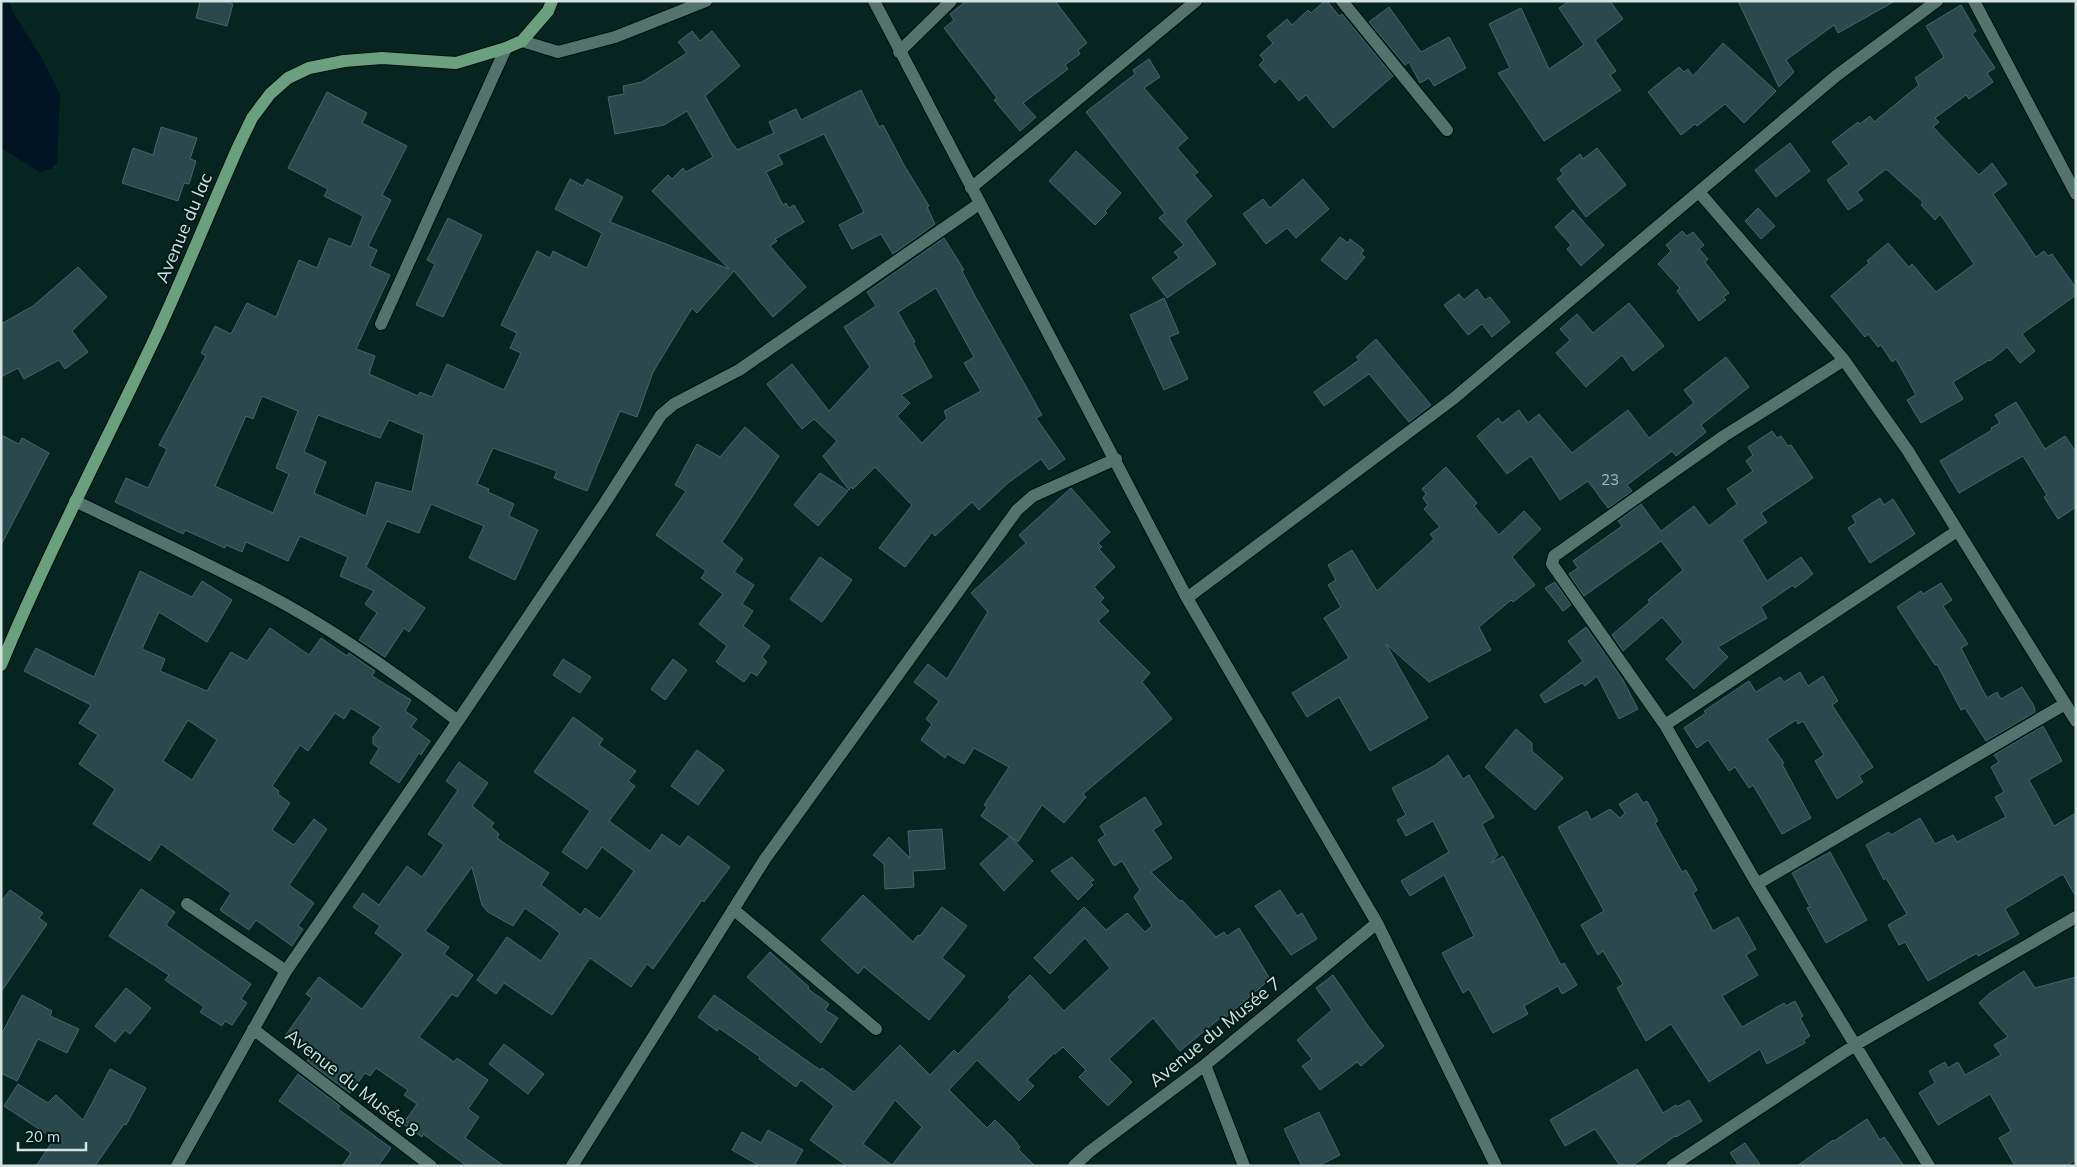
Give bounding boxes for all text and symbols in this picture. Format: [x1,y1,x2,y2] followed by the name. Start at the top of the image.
[150,169,217,286] street label: Avenue du lac
[1601,470,1619,489] house number: 23
[1144,971,1285,1092] street label: Avenue du Musée 7
[281,1023,424,1142] street label: Avenue du Musée 8
[18,1120,85,1152] scale bar
[25,1127,60,1146] text: 20 m

